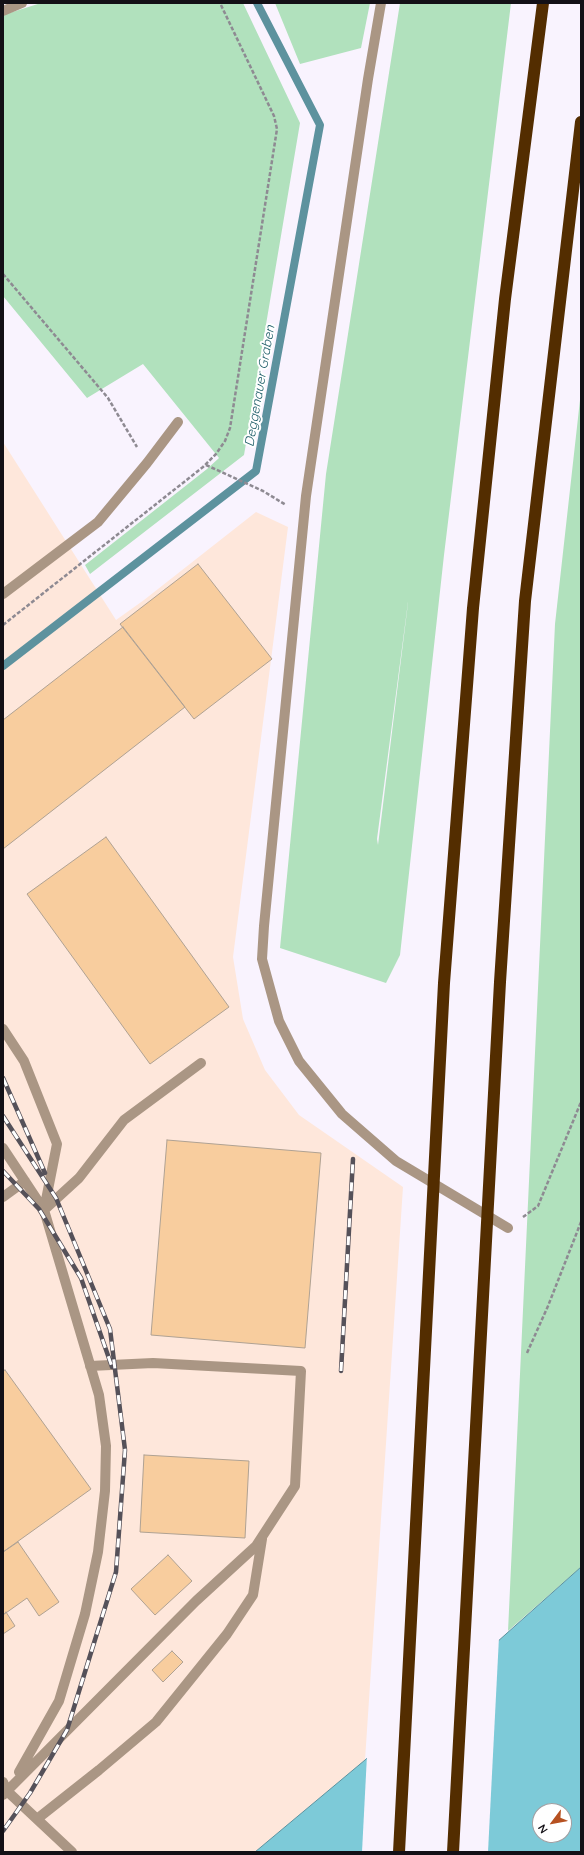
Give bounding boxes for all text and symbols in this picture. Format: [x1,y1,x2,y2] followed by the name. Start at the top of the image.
[242,324,278,448] water label: Deggenauer Graben
[532,1803,572,1843] north arrow
[535,1822,551,1836] text: N

